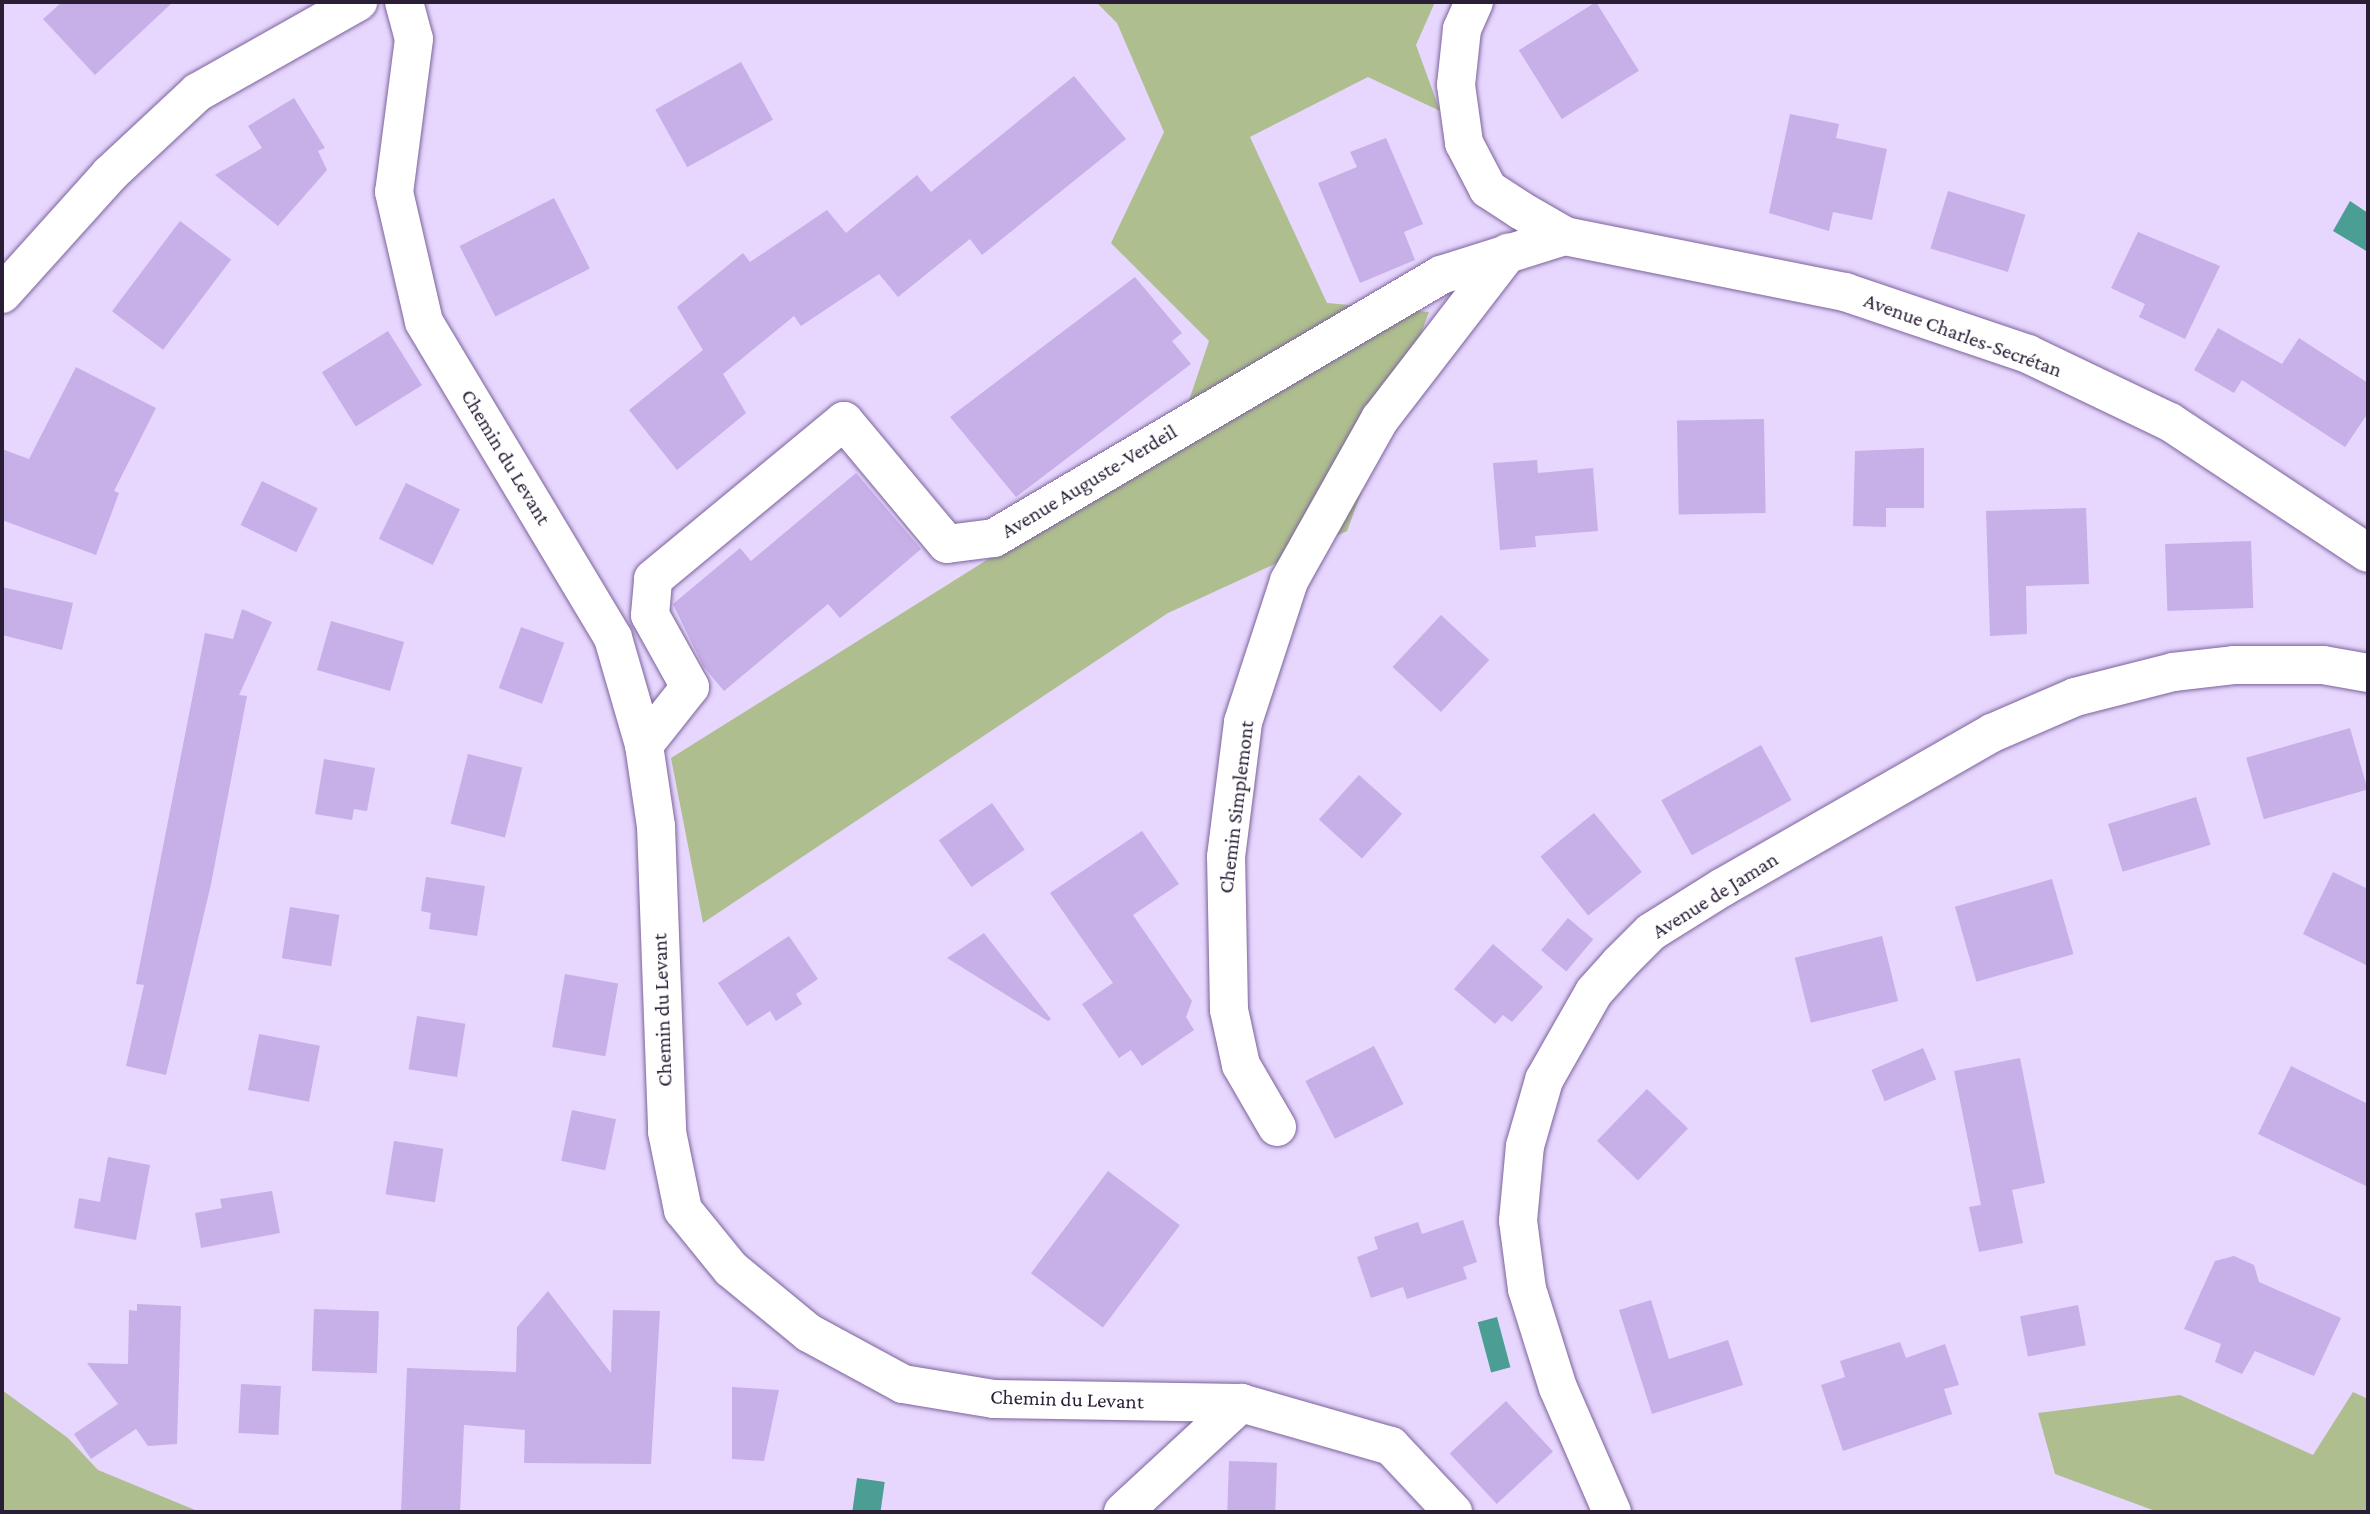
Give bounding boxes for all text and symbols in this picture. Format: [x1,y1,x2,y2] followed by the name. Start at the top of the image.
[1860,287,2066,383] street label: Avenue Charles-Secrétan
[456,385,556,529] street label: Chemin du Levant
[997,419,1181,543] street label: Avenue Auguste-Verdeil
[1213,719,1259,895] street label: Chemin Simplemont
[1647,846,1783,944] street label: Avenue de Jaman
[647,933,677,1087] street label: Chemin du Levant
[990,1384,1144,1414] street label: Chemin du Levant

